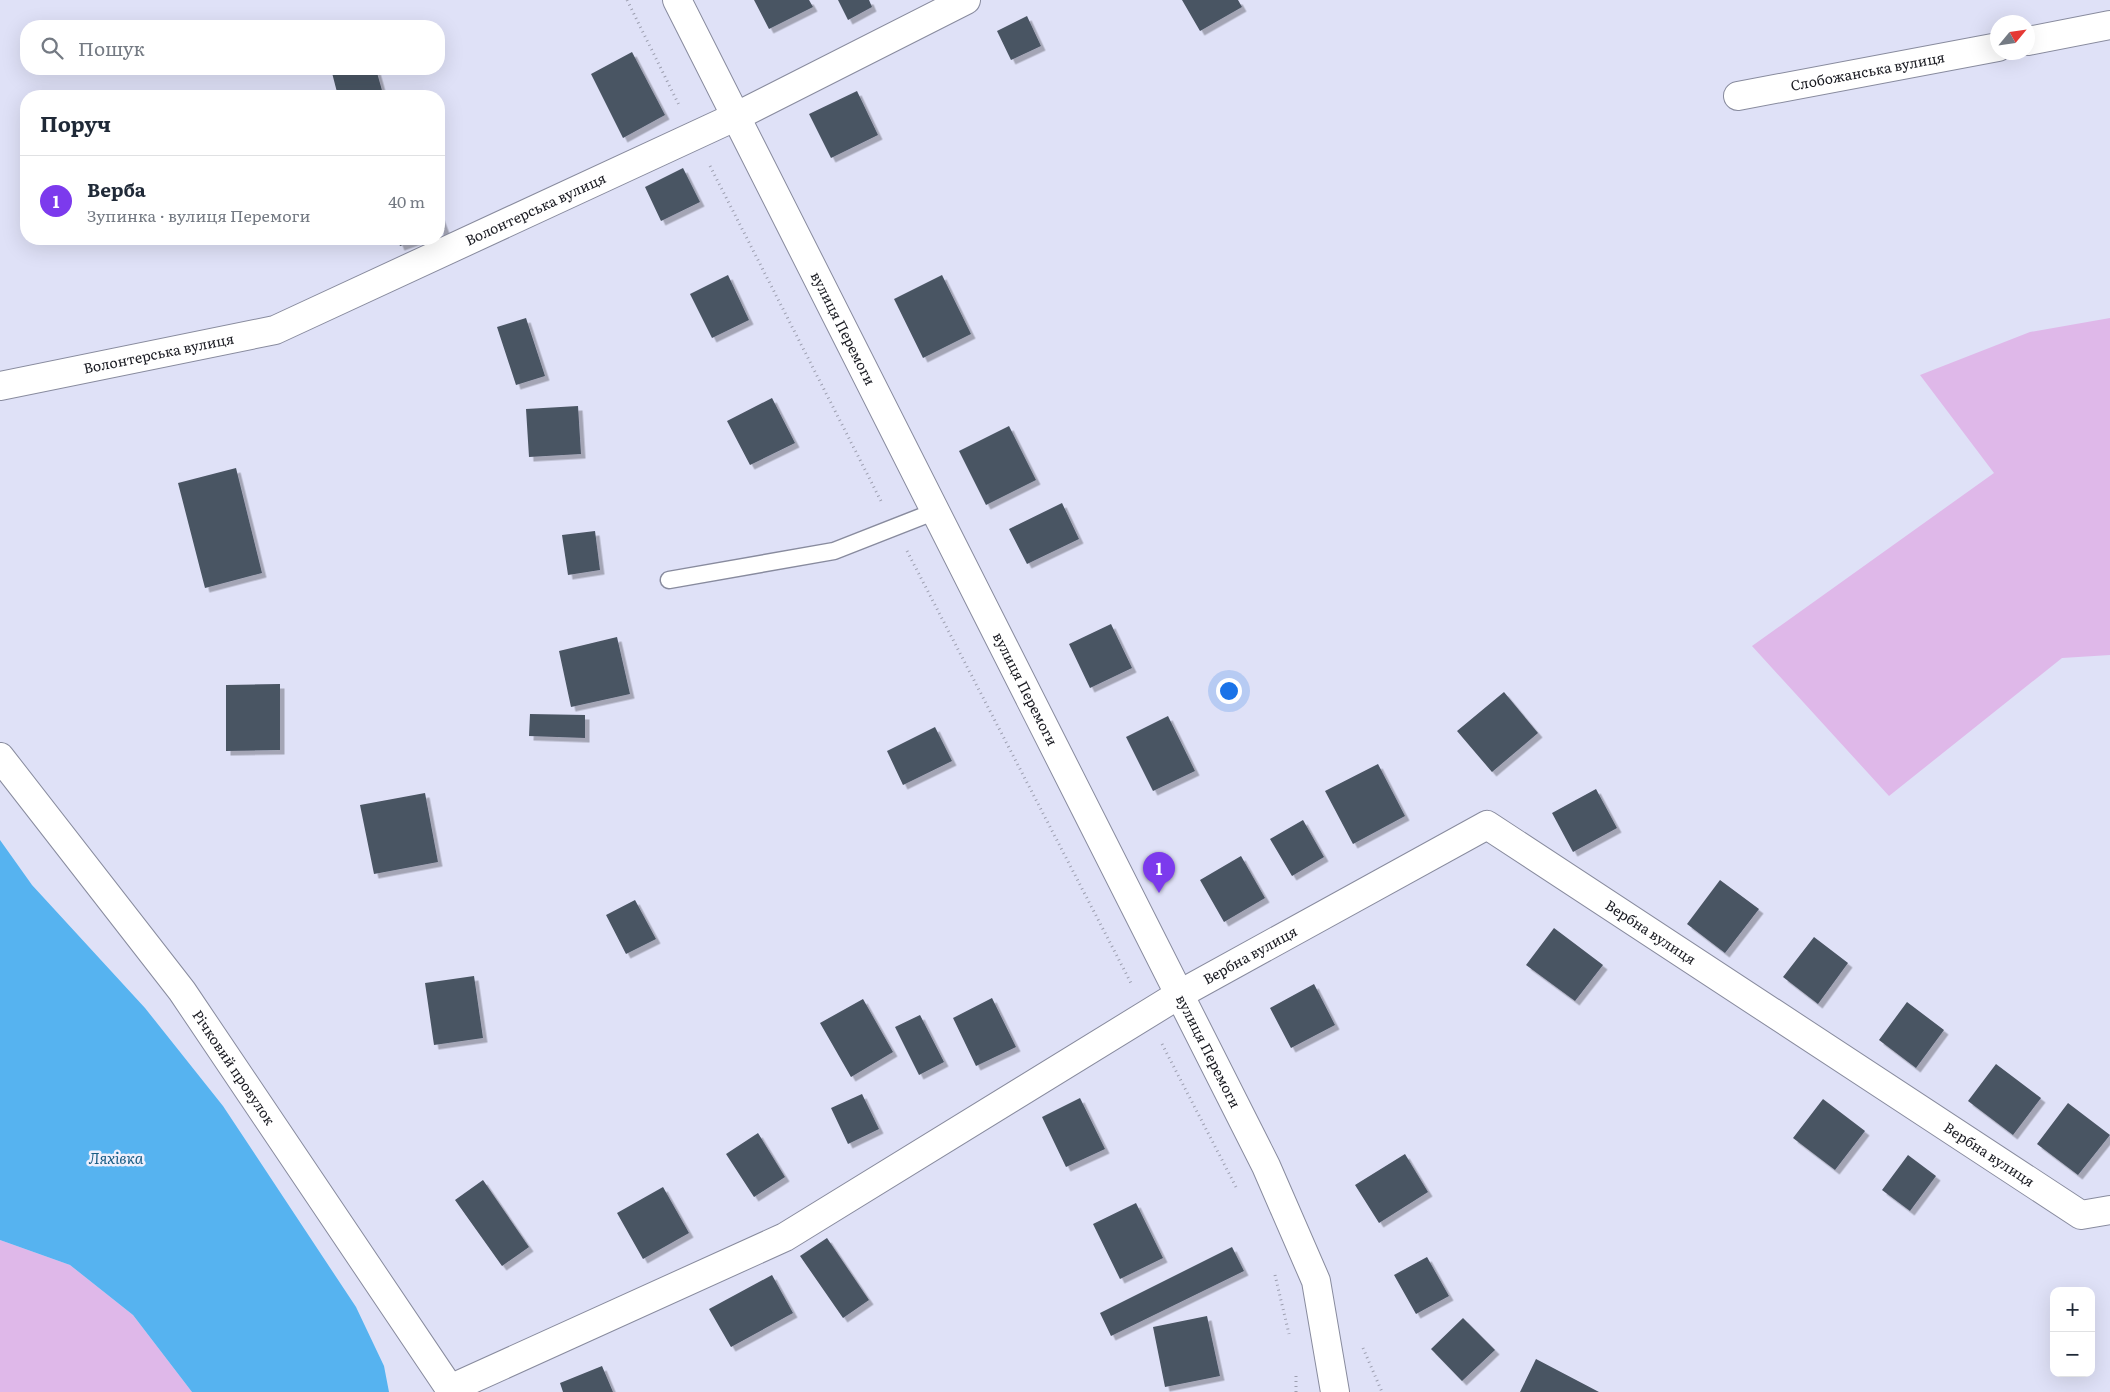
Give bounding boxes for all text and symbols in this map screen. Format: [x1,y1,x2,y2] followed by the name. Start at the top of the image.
[1990,15,2035,60] north arrow
[20,20,445,75] search box
[38,34,66,62] icon: search
[78,34,145,62] text: Пошук
[1789,46,1946,95] street label: Слобожанська вулиця
[40,107,111,138] text: Поруч
[462,167,609,250] street label: Волонтерська вулиця
[87,175,146,203] text: Верба
[53,189,59,213] text: 1
[388,189,425,213] text: 40 m
[87,203,310,227] text: Зупинка · вулиця Перемоги
[807,268,881,388] street label: вулиця Перемоги
[82,328,235,378] street label: Волонтерська вулиця
[989,628,1063,749] street label: вулиця Перемоги
[1216,678,1242,704] your location
[1143,852,1175,893] pin: 1
[1602,894,1700,969] street label: Вербна вулиця
[1199,920,1300,989] street label: Вербна вулиця
[1172,991,1246,1111] street label: вулиця Перемоги
[189,1006,281,1129] street label: Річковий провулок
[1940,1117,2039,1191] street label: Вербна вулиця
[89,1146,144,1169] water label: Ляхівка
[2050,1287,2095,1377] map controls
[2050,1287,2095,1332] button: +
[2050,1332,2095,1377] button: −

